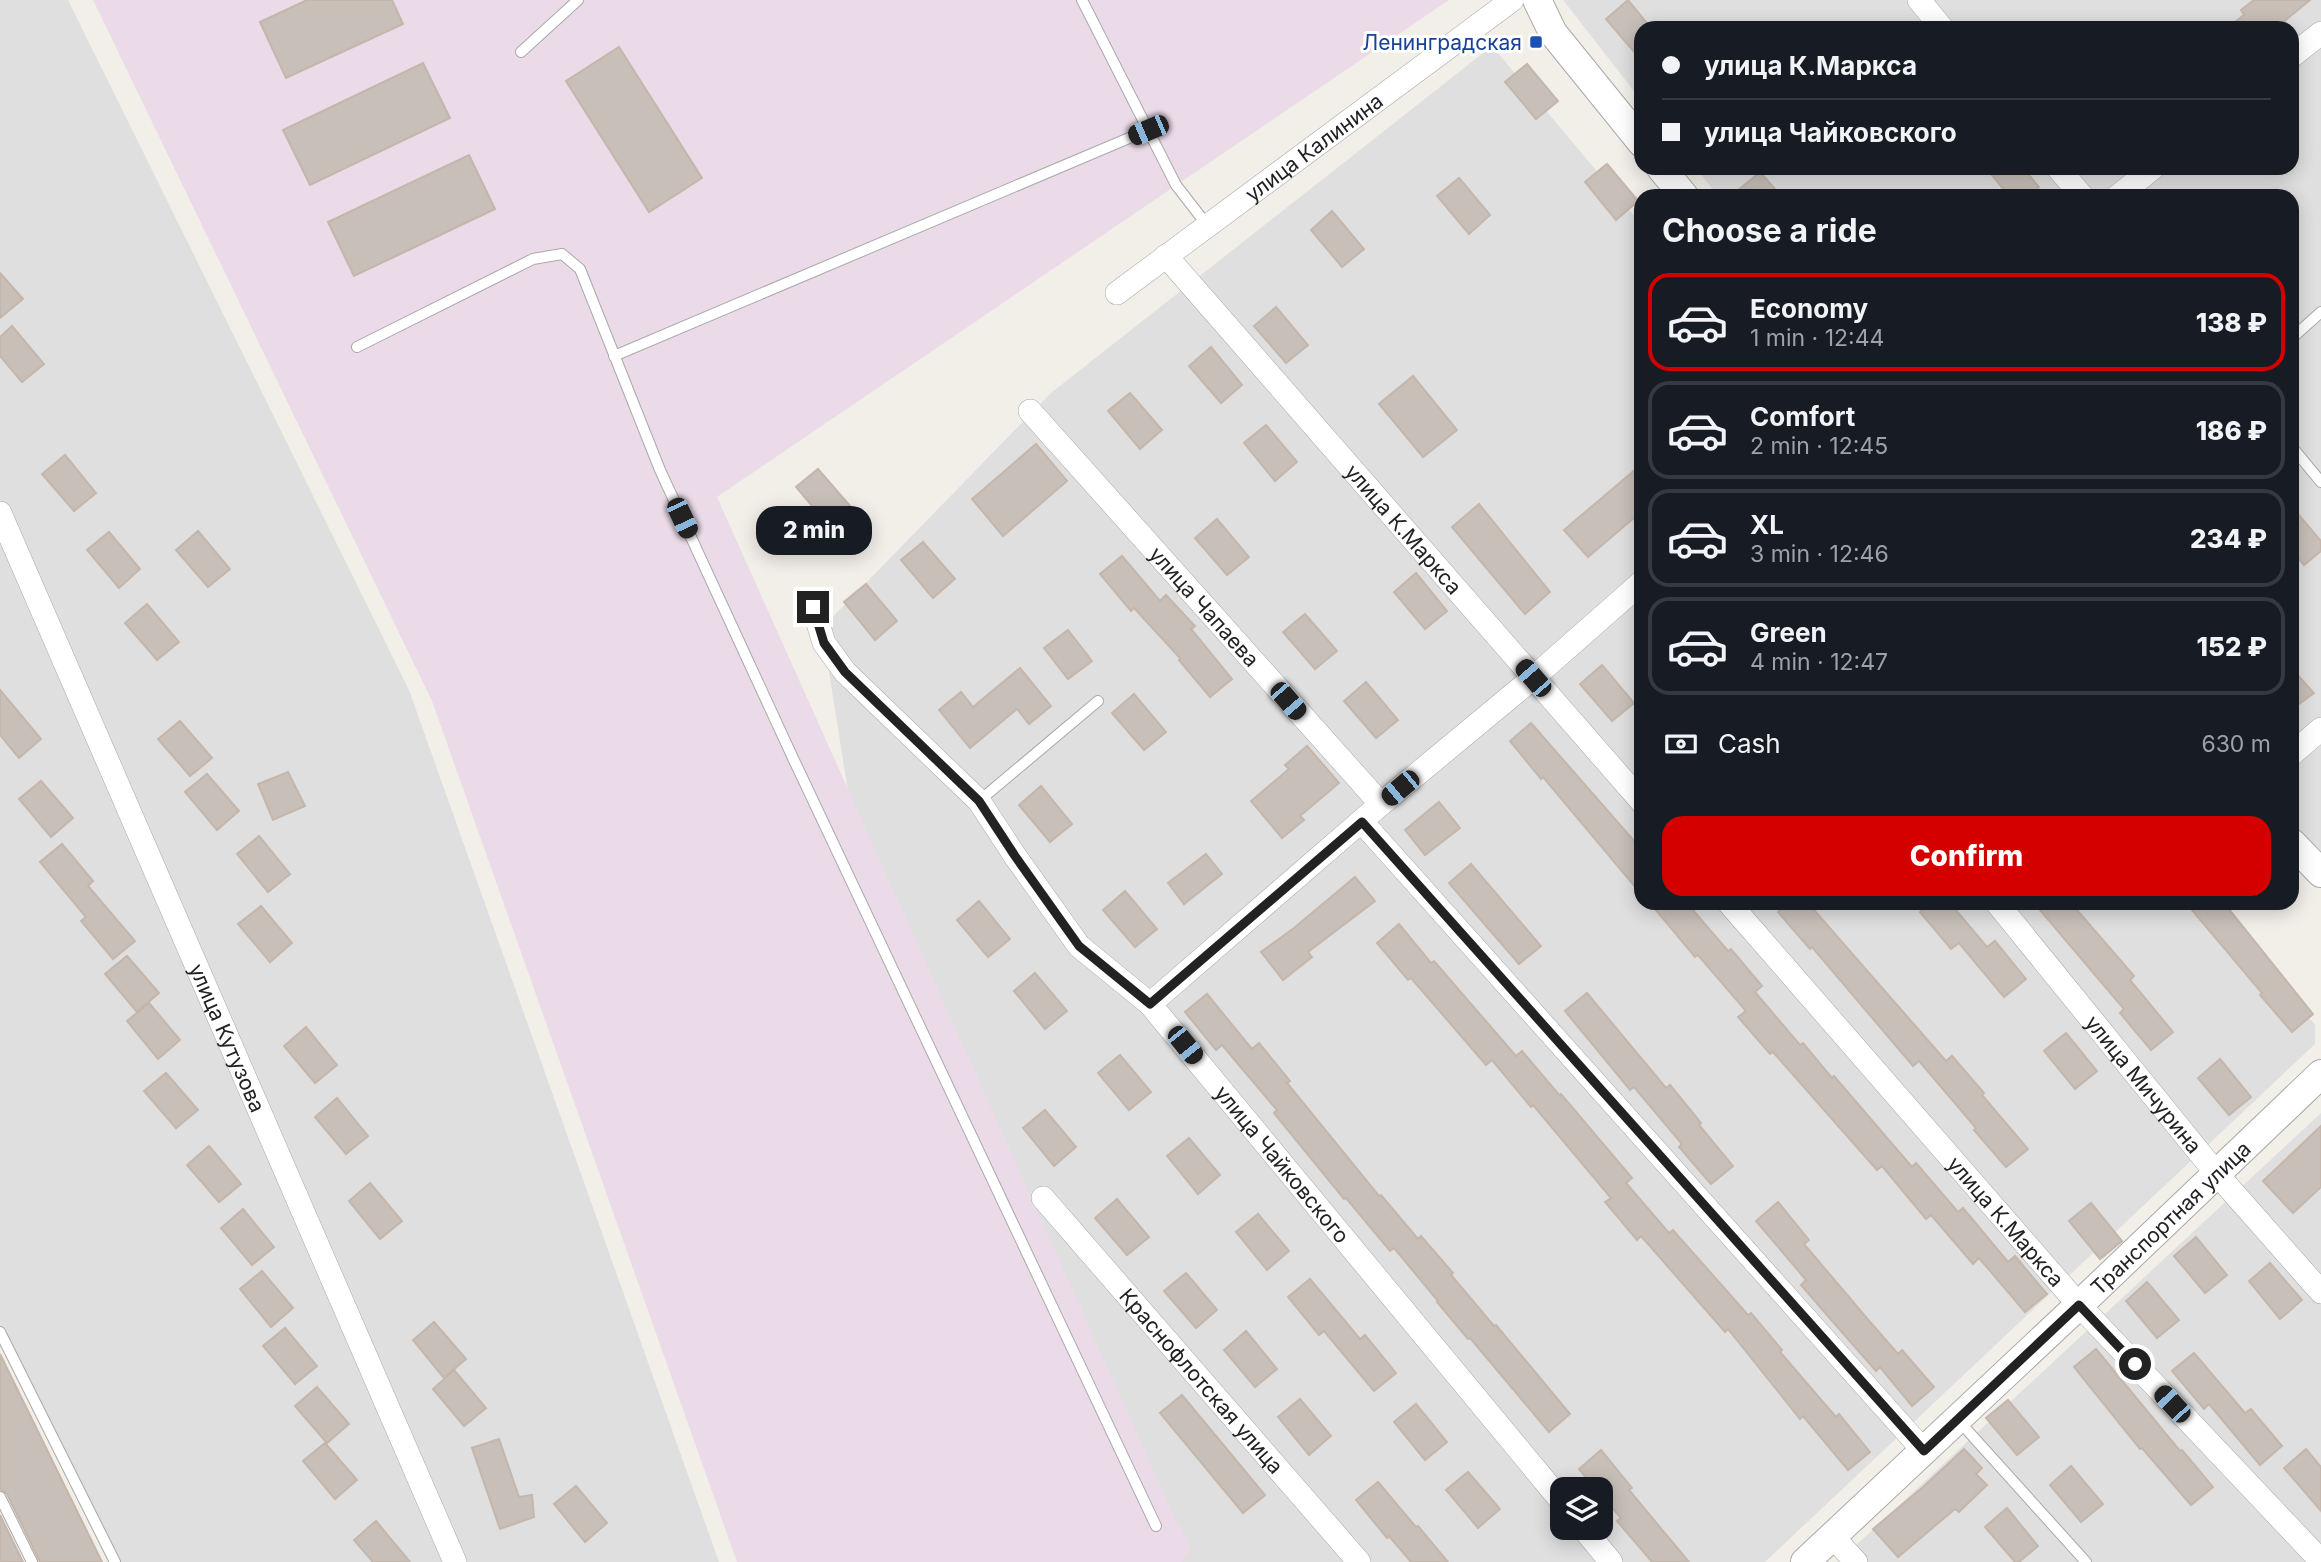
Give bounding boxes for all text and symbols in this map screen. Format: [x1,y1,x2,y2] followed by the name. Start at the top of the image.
[1362,30,1522,55] place label: Ленинградская
[1528,34,1544,50] marker: Ленинградская
[1704,50,1917,81] text: улица К.Маркса
[1240,88,1388,206] street label: улица Калинина
[1125,112,1172,148] car
[1704,117,1957,148] text: улица Чайковского
[1662,211,1877,250] text: Choose a ride
[1666,291,1729,354] icon: car
[1750,293,1868,324] text: Economy
[2196,307,2267,338] text: 138 ₽
[1750,324,1884,352] text: 1 min · 12:44
[1666,399,1729,462] icon: car
[1750,401,1855,432] text: Comfort
[2196,415,2267,446] text: 186 ₽
[1750,432,1888,460] text: 2 min · 12:45
[1340,459,1467,599] street label: улица К.Маркса
[664,495,701,541] car
[755,505,871,554] callout: 2 min
[1666,507,1729,570] icon: car
[1750,509,1784,540] text: XL
[783,516,845,544] text: 2 min
[2190,523,2267,554] text: 234 ₽
[1750,540,1889,568] text: 3 min · 12:46
[1145,541,1265,672] street label: улица Чапаева
[797,591,829,623] route end
[1666,615,1729,678] icon: car
[1750,617,1827,648] text: Green
[2197,631,2267,662] text: 152 ₽
[1750,648,1888,676] text: 4 min · 12:47
[1512,655,1555,701] car
[1267,678,1310,724] car
[1662,725,1700,763] icon: cash
[1718,728,1781,759] text: Cash
[2201,730,2271,758] text: 630 m
[1378,766,1423,810] car
[1662,816,2271,896] button: Confirm
[184,960,271,1116] street label: улица Кутузова
[2080,1010,2207,1158] street label: улица Мичурина
[1164,1022,1207,1068] car
[1210,1080,1355,1248] street label: улица Чайковского
[2085,1136,2255,1300] street label: Транспортная улица
[1943,1151,2069,1291] street label: улица К.Маркса
[1114,1283,1289,1478] street label: Краснофлотская улица
[2119,1348,2151,1380] route start
[2150,1381,2195,1427] car
[1550,1477,1613,1540] map controls
[1550,1477,1613,1540] button: layers

